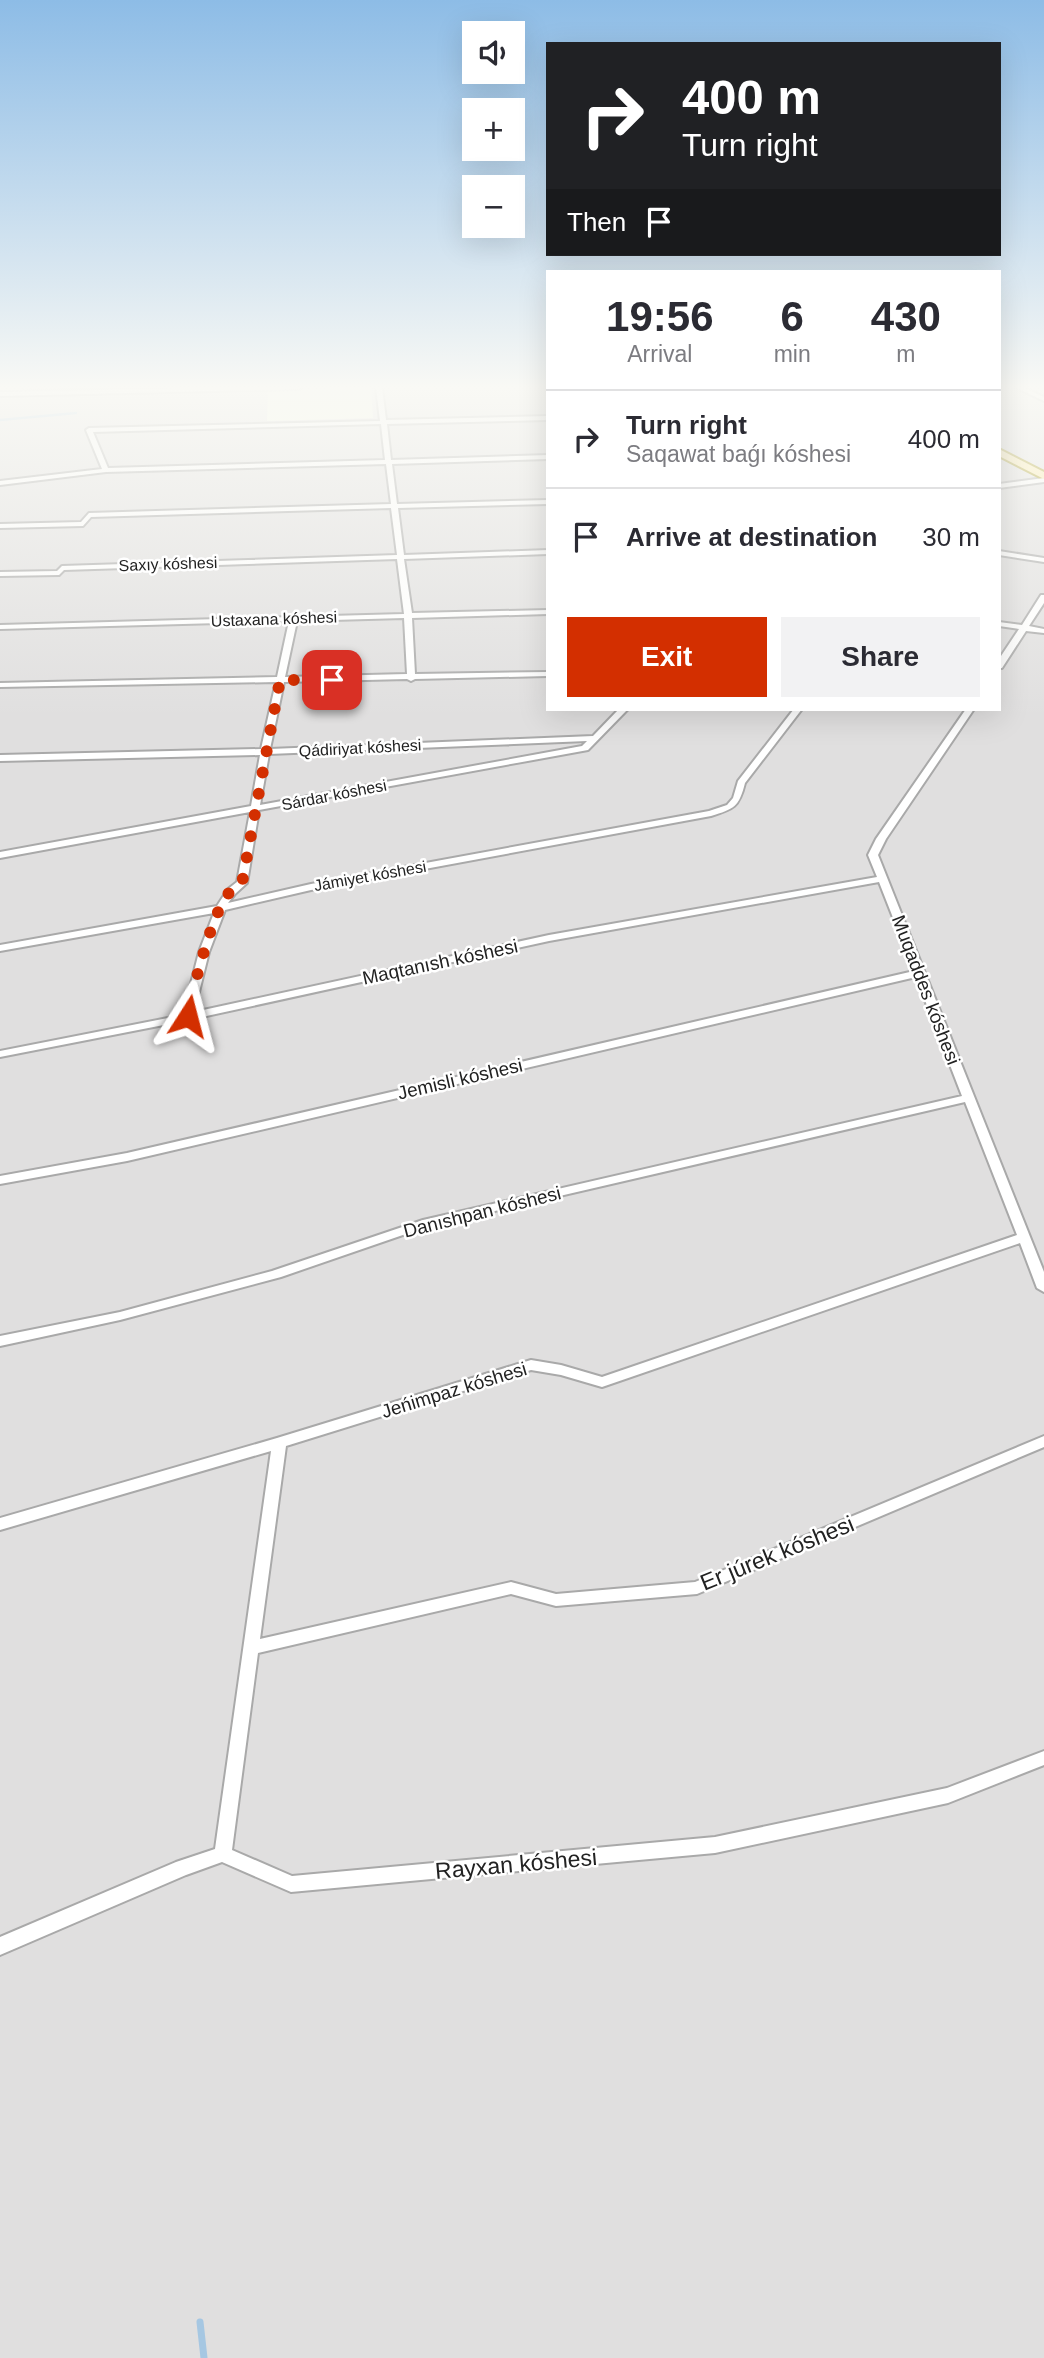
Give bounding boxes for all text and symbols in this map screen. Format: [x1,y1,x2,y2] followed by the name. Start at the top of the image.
[462,21,525,238] map controls
[462,21,525,84] button: sound
[567,70,658,161] icon: right
[682,70,821,124] text: 400 m
[462,98,525,161] button: +
[682,127,818,163] text: Turn right
[462,175,525,238] button: −
[640,203,678,241] icon: arrive
[567,207,626,237] text: Then
[606,293,714,340] text: 19:56
[780,293,804,340] text: 6
[871,293,941,340] text: 430
[627,341,692,367] text: Arrival
[774,341,811,367] text: min
[896,341,915,367] text: m
[626,410,747,440] text: Turn right
[567,420,605,458] icon: right
[908,424,980,454] text: 400 m
[626,441,851,467] text: Saqawat baǵı kóshesi
[567,518,605,556] icon: arrive
[626,522,877,552] text: Arrive at destination
[922,522,980,552] text: 30 m
[118,554,218,574] street label: Saxıy kóshesi
[211,608,337,630] street label: Ustaxana kóshesi
[567,617,767,697] button: Exit
[781,617,980,697] button: Share
[302,650,362,710] pin
[313,661,351,699] icon: arrive
[298,736,422,760] street label: Qádiriyat kóshesi
[280,776,388,814] street label: Sárdar kóshesi
[312,858,428,894] street label: Jámiyet kóshesi
[888,912,964,1068] street label: Muqaddes kóshesi
[360,935,520,989] street label: Maqtanısh kóshesi
[151,979,225,1053] position arrow
[395,1054,525,1104] street label: Jemisli kóshesi
[401,1182,563,1242] street label: Danıshpan kóshesi
[379,1358,529,1422] street label: Jeńimpaz kóshesi
[696,1510,858,1596] street label: Er júrek kóshesi
[434,1844,598,1884] street label: Rayxan kóshesi

